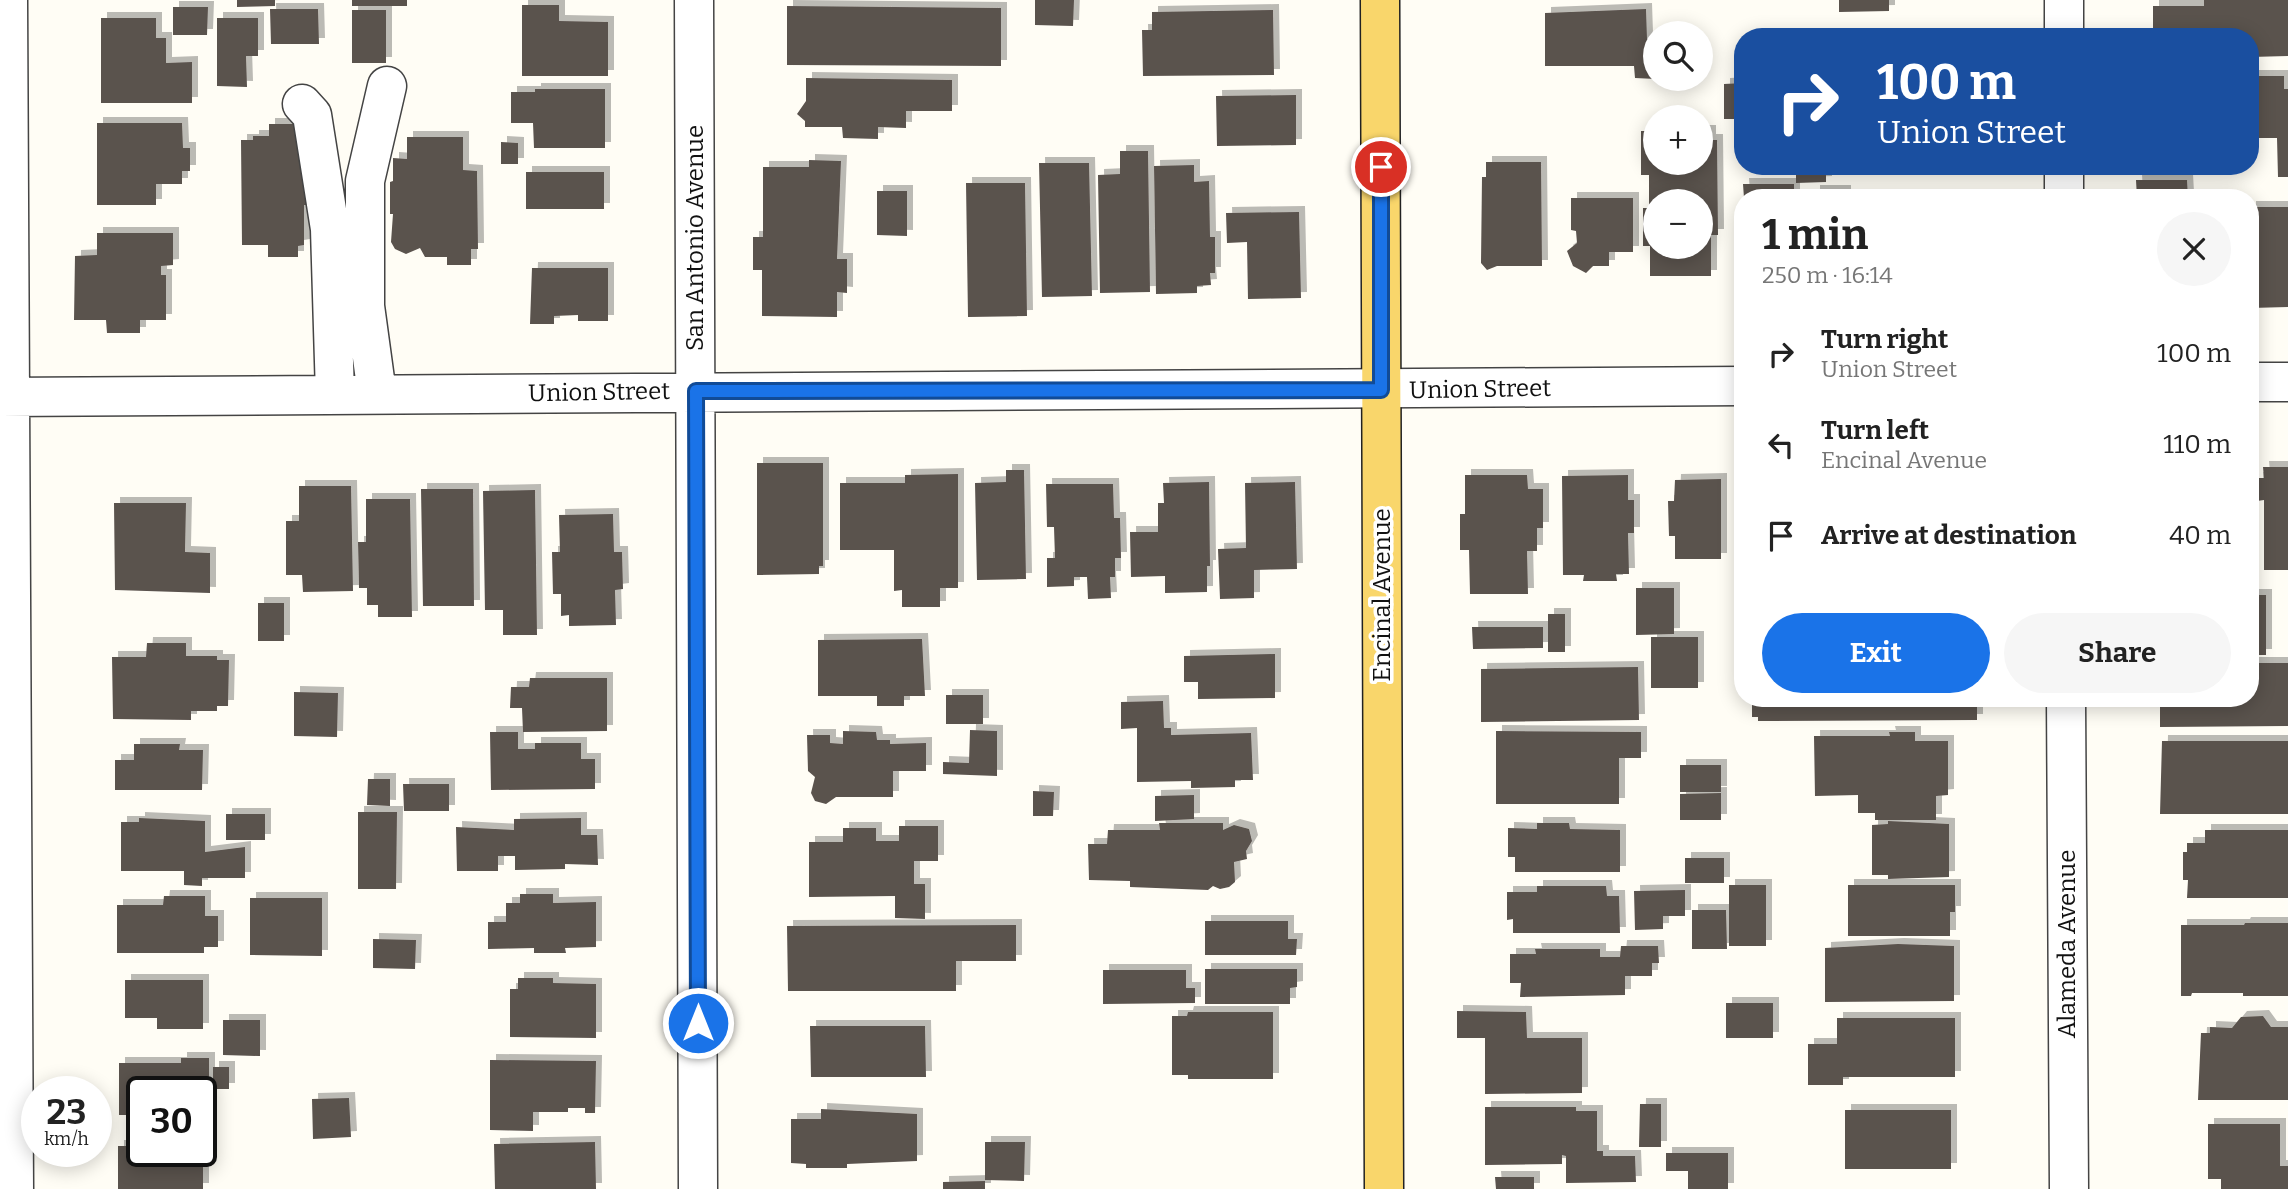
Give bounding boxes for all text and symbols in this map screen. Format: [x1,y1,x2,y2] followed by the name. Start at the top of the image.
[1643,21,1713,259] map controls
[1643,21,1713,91] button: search
[1877,53,2016,112] text: 100 m
[1762,56,1853,147] icon: right
[1643,105,1713,175] button: +
[1877,113,2066,151] text: Union Street
[681,125,709,351] street label: San Antonio Avenue
[1351,137,1411,197] pin
[1362,148,1400,186] icon: arrive
[1643,189,1713,259] button: −
[1762,210,1868,260] text: 1 min
[2157,212,2231,286] button: close
[1762,261,1893,289] text: 250 m · 16:14
[1821,324,1948,355] text: Turn right
[1762,335,1800,373] icon: right
[2157,338,2231,369] text: 100 m
[1821,355,1957,383] text: Union Street
[1409,374,1551,404] street label: Union Street
[528,377,670,407] street label: Union Street
[1821,415,1929,446] text: Turn left
[1762,426,1800,464] icon: left
[2163,429,2231,460] text: 110 m
[1821,446,1987,474] text: Encinal Avenue
[1368,508,1396,682] street label: Encinal Avenue
[1762,517,1800,555] icon: arrive
[1821,520,2076,551] text: Arrive at destination
[2169,520,2231,551] text: 40 m
[1762,613,1990,693] button: Exit
[2004,613,2231,693] button: Share
[2053,850,2081,1038] street label: Alameda Avenue
[661,986,735,1060] position arrow
[126,1076,217,1167] speed limit sign: 30
[47,1091,86,1133] text: 23
[44,1128,89,1150] text: km/h

